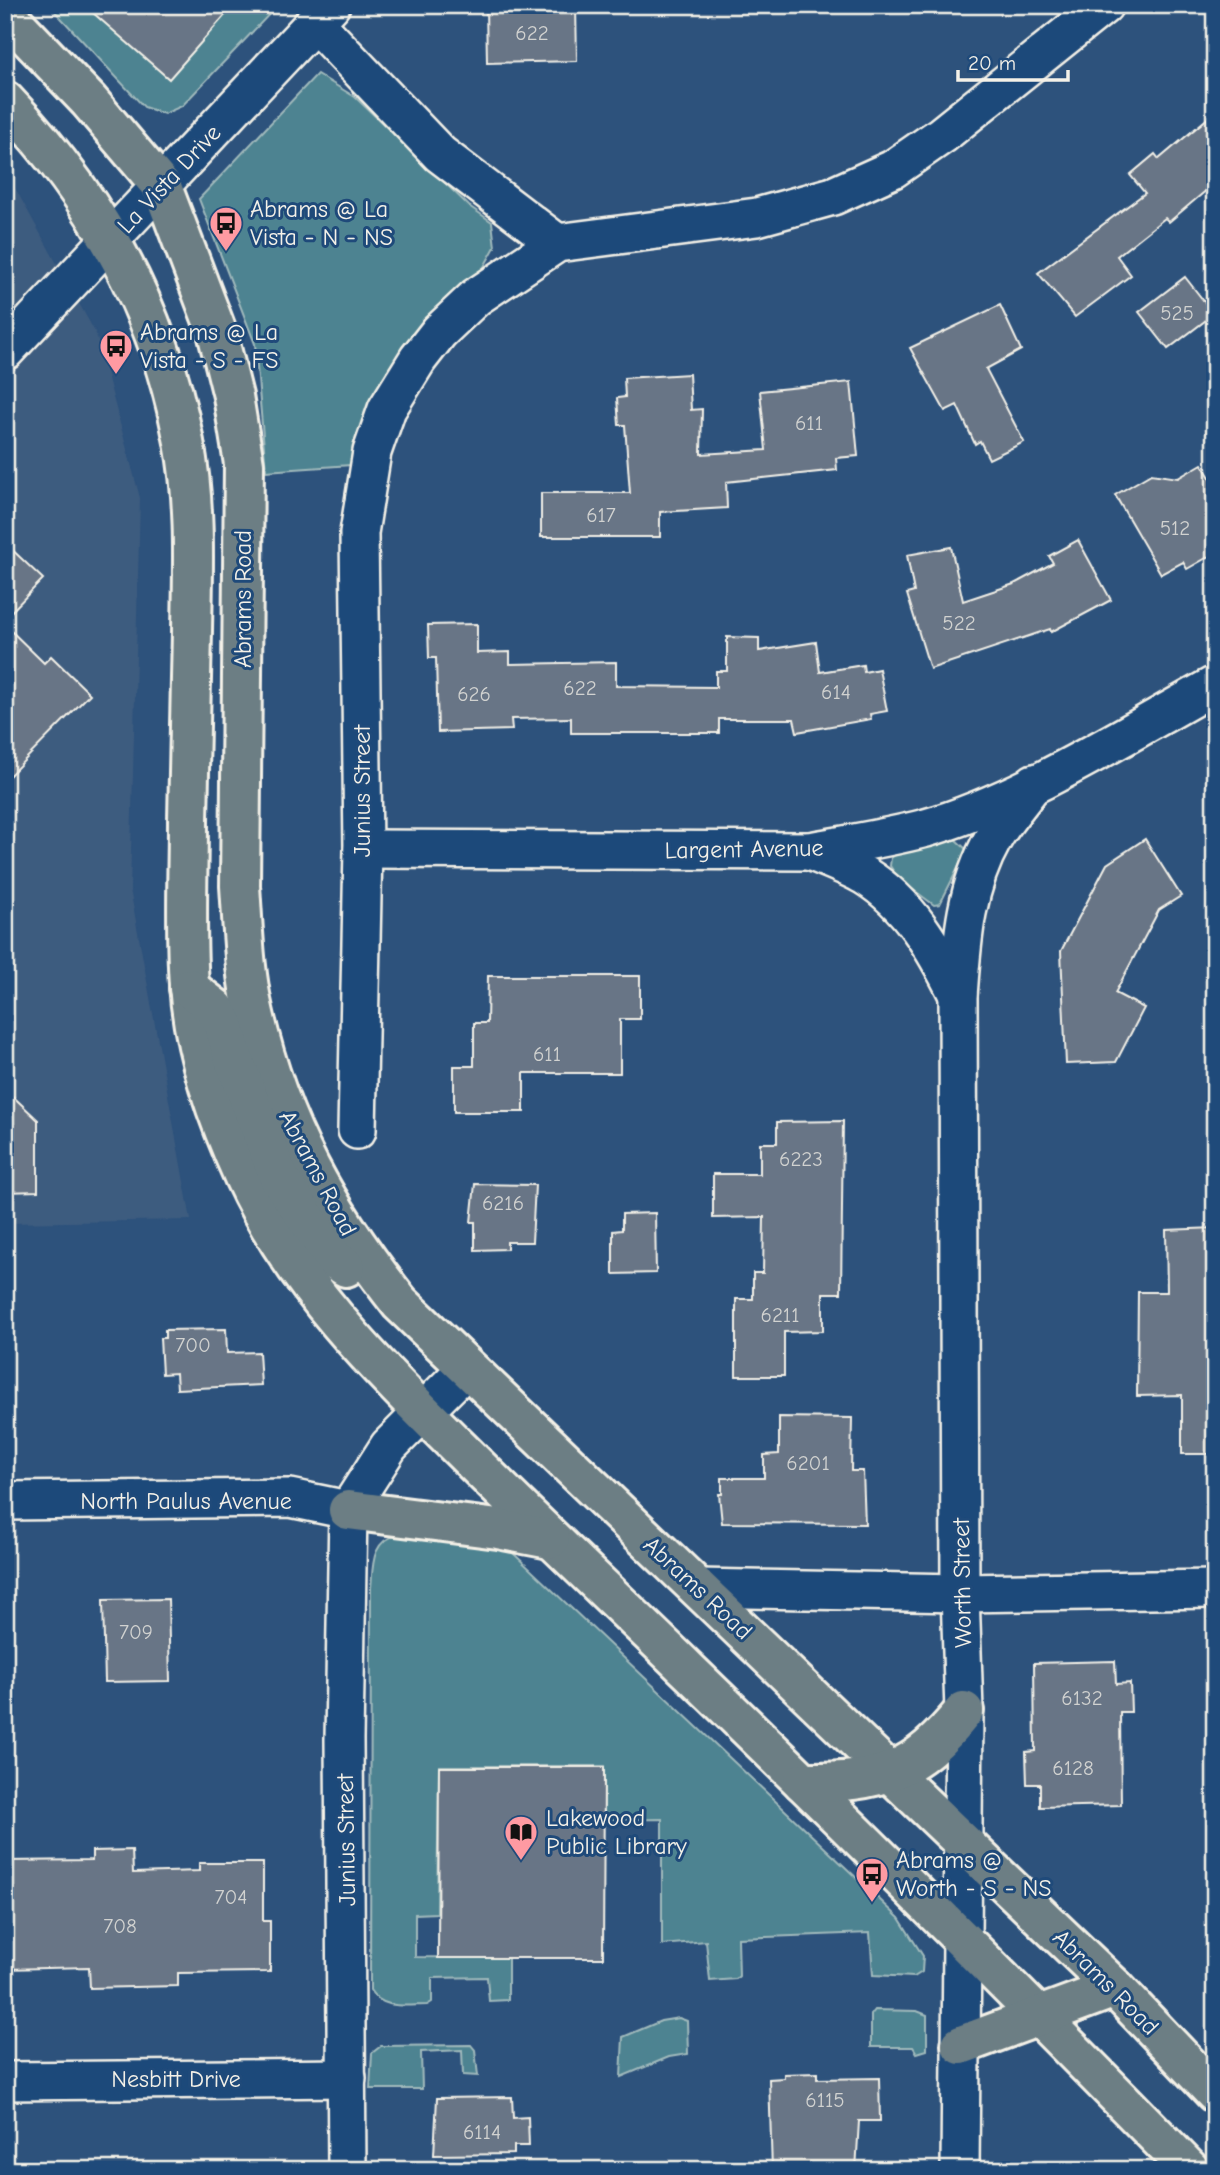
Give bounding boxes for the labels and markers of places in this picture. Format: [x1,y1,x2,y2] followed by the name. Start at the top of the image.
[250,195,393,251] place label: Abrams @ La Vista - N - NS
[207,204,245,253] bus stop icon: Abrams @ La Vista - N - NS
[140,318,279,374] place label: Abrams @ La Vista - S - FS
[97,327,135,376] bus stop icon: Abrams @ La Vista - S - FS
[546,1804,687,1860] place label: Lakewood Public Library
[502,1813,540,1862] library icon: Lakewood Public Library
[896,1846,1051,1902] place label: Abrams @ Worth - S - NS
[853,1855,891,1904] bus stop icon: Abrams @ Worth - S - NS

